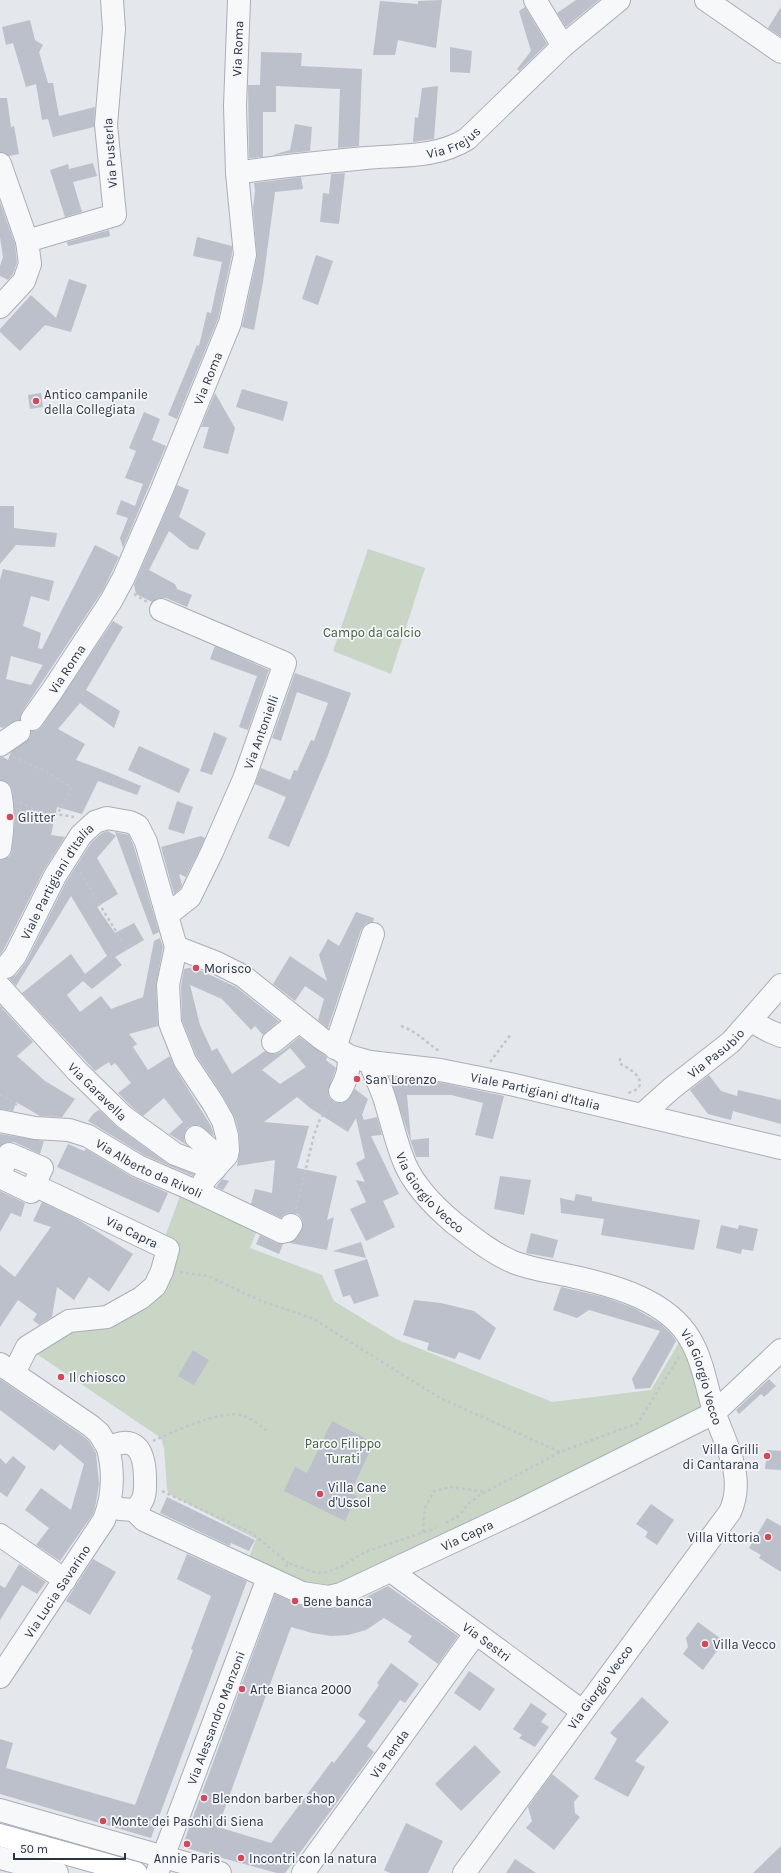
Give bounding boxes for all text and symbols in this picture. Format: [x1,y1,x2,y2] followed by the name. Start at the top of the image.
[229,20,246,77] street label: Via Roma
[100,117,120,189] street label: Via Pusterla
[425,123,483,161] street label: Via Frejus
[190,349,225,407] street label: Via Roma
[44,387,148,417] place label: Antico campanile della Collegiata
[31,396,41,406] marker: Antico campanile della Collegiata
[323,625,421,640] park label: Campo da calcio
[45,641,88,696] street label: Via Roma
[241,693,281,771] street label: Via Antonielli
[18,810,55,825] place label: Glitter
[5,812,15,822] marker: Glitter
[17,820,96,942] street label: Viale Partigiani d'Italia
[204,961,251,976] place label: Morisco
[191,963,201,973] marker: Morisco
[684,1025,747,1081] street label: Via Pasubio
[65,1059,130,1123] street label: Via Garavella
[469,1069,602,1113] street label: Viale Partigiani d'Italia
[365,1072,437,1087] place label: San Lorenzo
[352,1074,362,1084] marker: San Lorenzo
[93,1135,205,1201] street label: Via Alberto da Rivoli
[393,1150,467,1236] street label: Via Giorgio Vecco
[104,1213,160,1251] street label: Via Capra
[678,1326,726,1427] street label: Via Giorgio Vecco
[69,1370,126,1385] place label: Il chiosco
[56,1372,66,1382] marker: Il chiosco
[305,1436,381,1466] park label: Parco Filippo Turati
[682,1442,759,1472] place label: Villa Grilli di Cantarana
[762,1451,772,1461] marker: Villa Grilli di Cantarana
[328,1480,387,1510] place label: Villa Cane d'Ussol
[315,1489,325,1499] marker: Villa Cane d'Ussol
[438,1516,496,1554] street label: Via Capra
[687,1530,760,1545] place label: Villa Vittoria
[763,1532,773,1542] marker: Villa Vittoria
[21,1542,93,1641] street label: Via Lucia Savarino
[303,1594,372,1609] place label: Bene banca
[290,1596,300,1606] marker: Bene banca
[460,1619,514,1664] street label: Via Sestri
[713,1637,776,1652] place label: Villa Vecco
[700,1639,710,1649] marker: Villa Vecco
[564,1642,636,1732] street label: Via Giorgio Vecco
[183,1649,247,1787] street label: Via Alessandro Manzoni
[250,1682,352,1697] place label: Arte Bianca 2000
[237,1684,247,1694] marker: Arte Bianca 2000
[366,1726,411,1781] street label: Via Tenda
[212,1791,335,1806] place label: Blendon barber shop
[199,1793,209,1803] marker: Blendon barber shop
[111,1814,264,1829] place label: Monte dei Paschi di Siena
[98,1816,108,1826] marker: Monte dei Paschi di Siena
[14,1835,125,1861] scale bar
[182,1839,192,1849] marker: Annie Paris
[20,1842,48,1856] text: 50 m
[154,1851,220,1866] place label: Annie Paris
[249,1851,377,1866] place label: Incontri con la natura
[236,1853,246,1863] marker: Incontri con la natura

